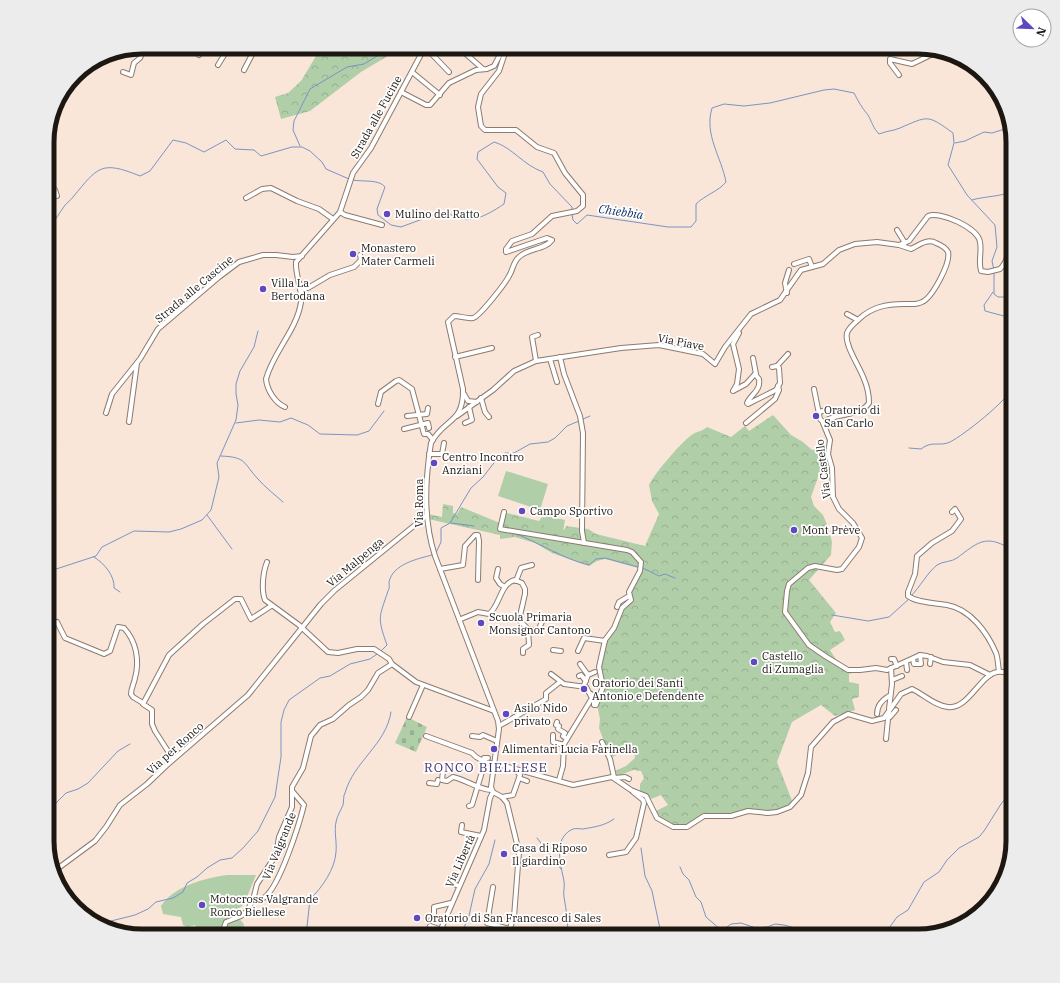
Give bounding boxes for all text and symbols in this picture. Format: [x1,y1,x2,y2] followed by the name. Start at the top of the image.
[1012,8,1052,48] north arrow
[1033,25,1049,39] text: N
[347,73,405,161] street label: Strada alle Fucine
[598,201,645,222] water label: Chiebbia
[395,207,480,221] place label: Mulino del Ratto
[382,209,392,219] marker: Mulino del Ratto
[361,241,435,268] place label: Monastero Mater Carmeli
[348,249,358,259] marker: Monastero Mater Carmeli
[152,252,236,326] street label: Strada alle Cascine
[271,276,325,303] place label: Villa La Bertodana
[258,284,268,294] marker: Villa La Bertodana
[657,331,705,353] street label: Via Piave
[824,403,881,430] place label: Oratorio di San Carlo
[811,411,821,421] marker: Oratorio di San Carlo
[812,438,834,500] street label: Via Castello
[442,450,524,477] place label: Centro Incontro Anziani
[429,458,439,468] marker: Centro Incontro Anziani
[412,478,426,528] street label: Via Roma
[530,504,613,518] place label: Campo Sportivo
[517,506,527,516] marker: Campo Sportivo
[802,523,861,537] place label: Mont Prève
[789,525,799,535] marker: Mont Prève
[324,534,386,590] street label: Via Malpenga
[489,610,591,637] place label: Scuola Primaria Monsignor Cantono
[476,618,486,628] marker: Scuola Primaria Monsignor Cantono
[762,649,824,676] place label: Castello di Zumaglia
[749,657,759,667] marker: Castello di Zumaglia
[592,676,704,703] place label: Oratorio dei Santi Antonio e Defendente
[579,684,589,694] marker: Oratorio dei Santi Antonio e Defendente
[514,701,567,728] place label: Asilo Nido privato
[501,709,511,719] marker: Asilo Nido privato
[144,719,206,777] street label: Via per Ronco
[502,742,638,756] place label: Alimentari Lucia Farinella
[489,744,499,754] marker: Alimentari Lucia Farinella
[424,759,548,776] district label: RONCO BIELLESE
[259,810,299,882] street label: Via Valgrande
[442,832,478,890] street label: Via Libertà
[512,841,587,868] place label: Casa di Riposo Il giardino
[499,849,509,859] marker: Casa di Riposo Il giardino
[210,892,318,919] place label: Motocross Valgrande Ronco Biellese
[197,900,207,910] marker: Motocross Valgrande Ronco Biellese
[425,911,601,925] place label: Oratorio di San Francesco di Sales
[412,913,422,923] marker: Oratorio di San Francesco di Sales

